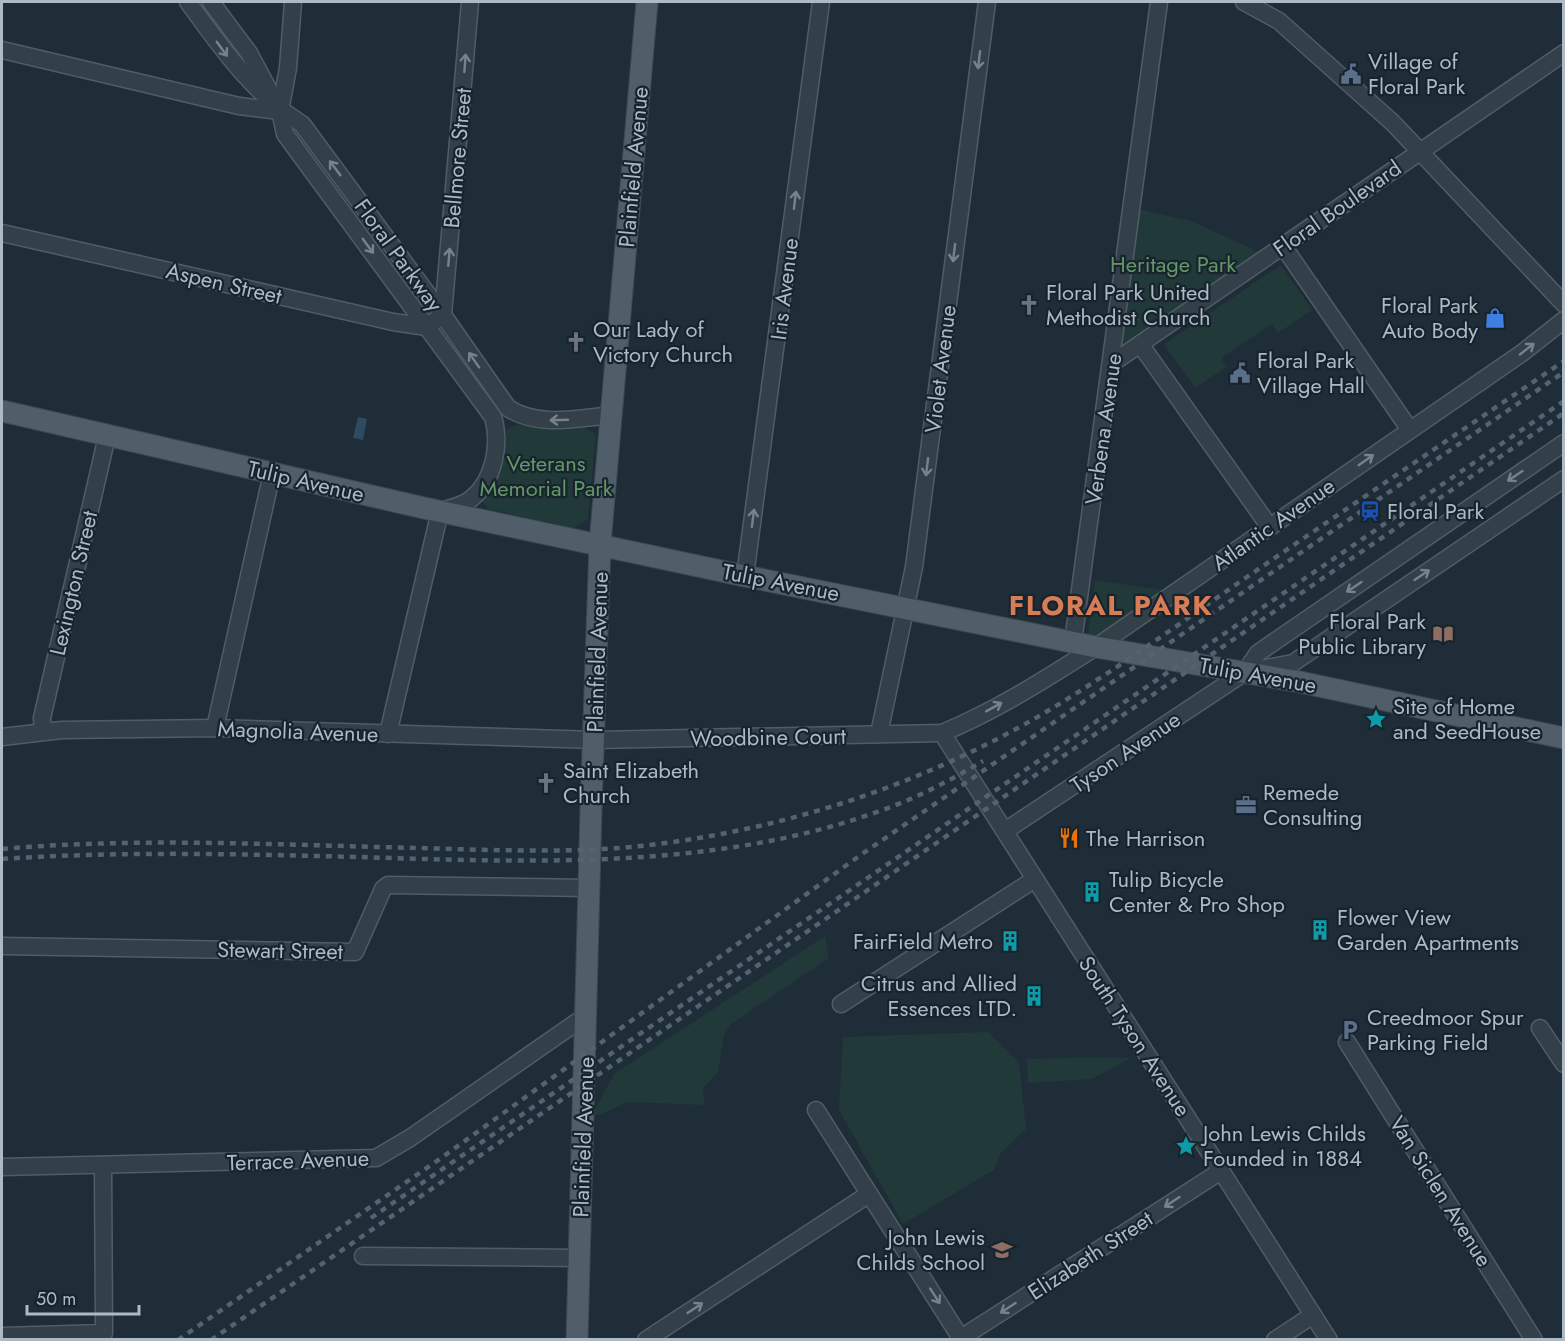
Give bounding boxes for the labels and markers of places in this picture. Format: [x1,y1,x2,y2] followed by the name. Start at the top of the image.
[1368,45,1465,102] place label: Village of Floral Park
[1339,62,1363,86] public building icon: Village of Floral Park
[1046,276,1210,333] place label: Floral Park United Methodist Church
[1381,289,1478,346] place label: Floral Park Auto Body
[1017,293,1041,317] church icon: Floral Park United Methodist Church
[1483,306,1507,330] shop icon: Floral Park Auto Body
[593,313,733,370] place label: Our Lady of Victory Church
[564,330,588,354] church icon: Our Lady of Victory Church
[1257,344,1365,401] place label: Floral Park Village Hall
[1228,361,1252,385] public building icon: Floral Park Village Hall
[1387,495,1484,527] place label: Floral Park
[1358,499,1382,523] station icon: Floral Park
[1298,605,1426,662] place label: Floral Park Public Library
[1431,622,1455,646] library icon: Floral Park Public Library
[1393,690,1541,747] place label: Site of Home and SeedHouse
[1364,707,1388,731] place icon: Site of Home and SeedHouse
[563,754,699,811] place label: Saint Elizabeth Church
[534,771,558,795] church icon: Saint Elizabeth Church
[1263,776,1362,833] place label: Remede Consulting
[1234,793,1258,817] office icon: Remede Consulting
[1086,822,1205,854] place label: The Harrison
[1057,826,1081,850] restaurant icon: The Harrison
[1109,863,1285,920] place label: Tulip Bicycle Center & Pro Shop
[1080,880,1104,904] building icon: Tulip Bicycle Center & Pro Shop
[1337,901,1519,958] place label: Flower View Garden Apartments
[1308,918,1332,942] building icon: Flower View Garden Apartments
[853,925,993,957] place label: FairField Metro
[998,929,1022,953] building icon: FairField Metro
[861,967,1017,1024] place label: Citrus and Allied Essences LTD.
[1022,984,1046,1008] building icon: Citrus and Allied Essences LTD.
[1367,1001,1524,1058] place label: Creedmoor Spur Parking Field
[1338,1018,1362,1042] parking icon: Creedmoor Spur Parking Field
[1200,1117,1366,1174] place label: John Lewis Childs Founded in 1884
[1174,1134,1198,1158] place icon: John Lewis Childs Founded in 1884
[856,1221,985,1278] place label: John Lewis Childs School
[990,1238,1014,1262] school or university icon: John Lewis Childs School

